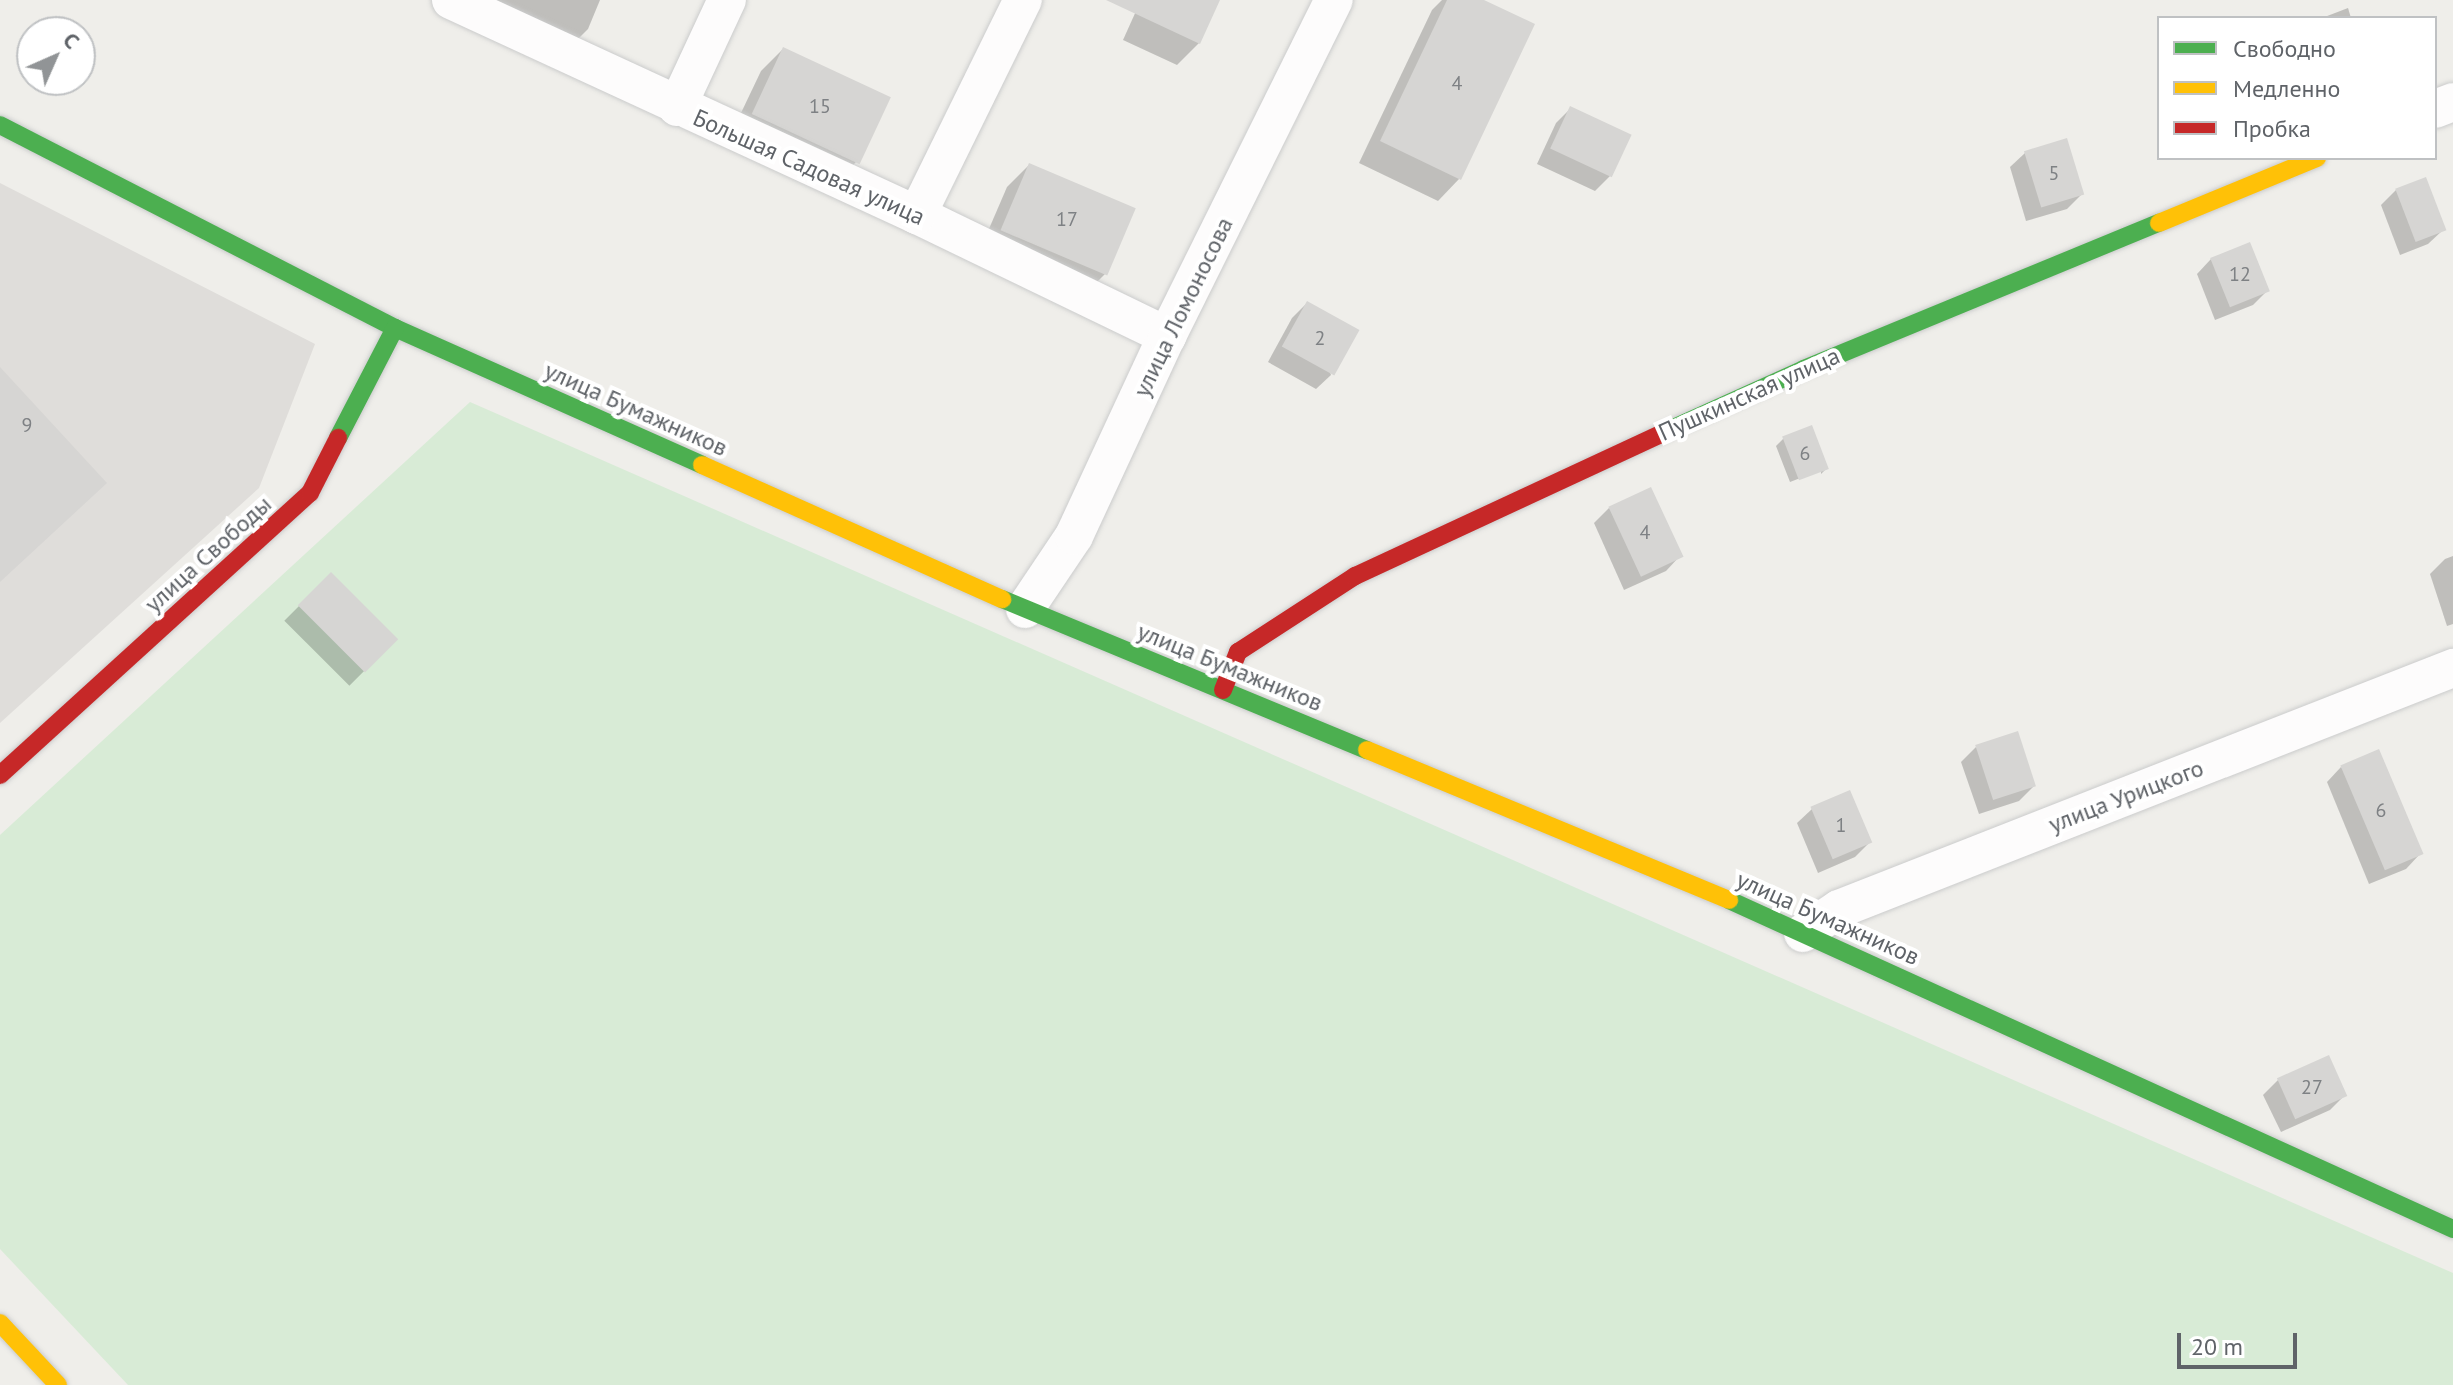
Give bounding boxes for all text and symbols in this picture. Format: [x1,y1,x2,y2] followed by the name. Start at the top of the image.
[16,16,96,96] north arrow
[2157,16,2437,160] legend
[57,26,86,55] text: С
[2233,33,2336,64] text: Свободно
[1452,71,1462,95] house number: 4
[2233,73,2340,104] text: Медленно
[809,94,831,118] house number: 15
[689,103,929,231] street label: Большая Садовая улица
[2233,113,2311,144] text: Пробка
[2049,161,2059,185] house number: 5
[1056,207,1078,231] house number: 17
[1127,212,1239,402] street label: улица Ломоносова
[2229,262,2251,286] house number: 12
[1315,326,1325,350] house number: 2
[1654,341,1844,447] street label: Пушкинская улица
[540,356,732,462] street label: улица Бумажников
[22,413,32,437] house number: 9
[1800,441,1810,465] house number: 6
[139,490,277,618] street label: улица Свободы
[1640,520,1650,544] house number: 4
[1133,617,1327,717] street label: улица Бумажников
[2044,753,2208,839] street label: улица Урицкого
[2376,798,2386,822] house number: 6
[1836,813,1846,837] house number: 1
[1732,865,1924,971] street label: улица Бумажников
[2301,1075,2323,1099] house number: 27
[2181,1317,2301,1367] scale bar
[2191,1331,2243,1362] text: 20 m

